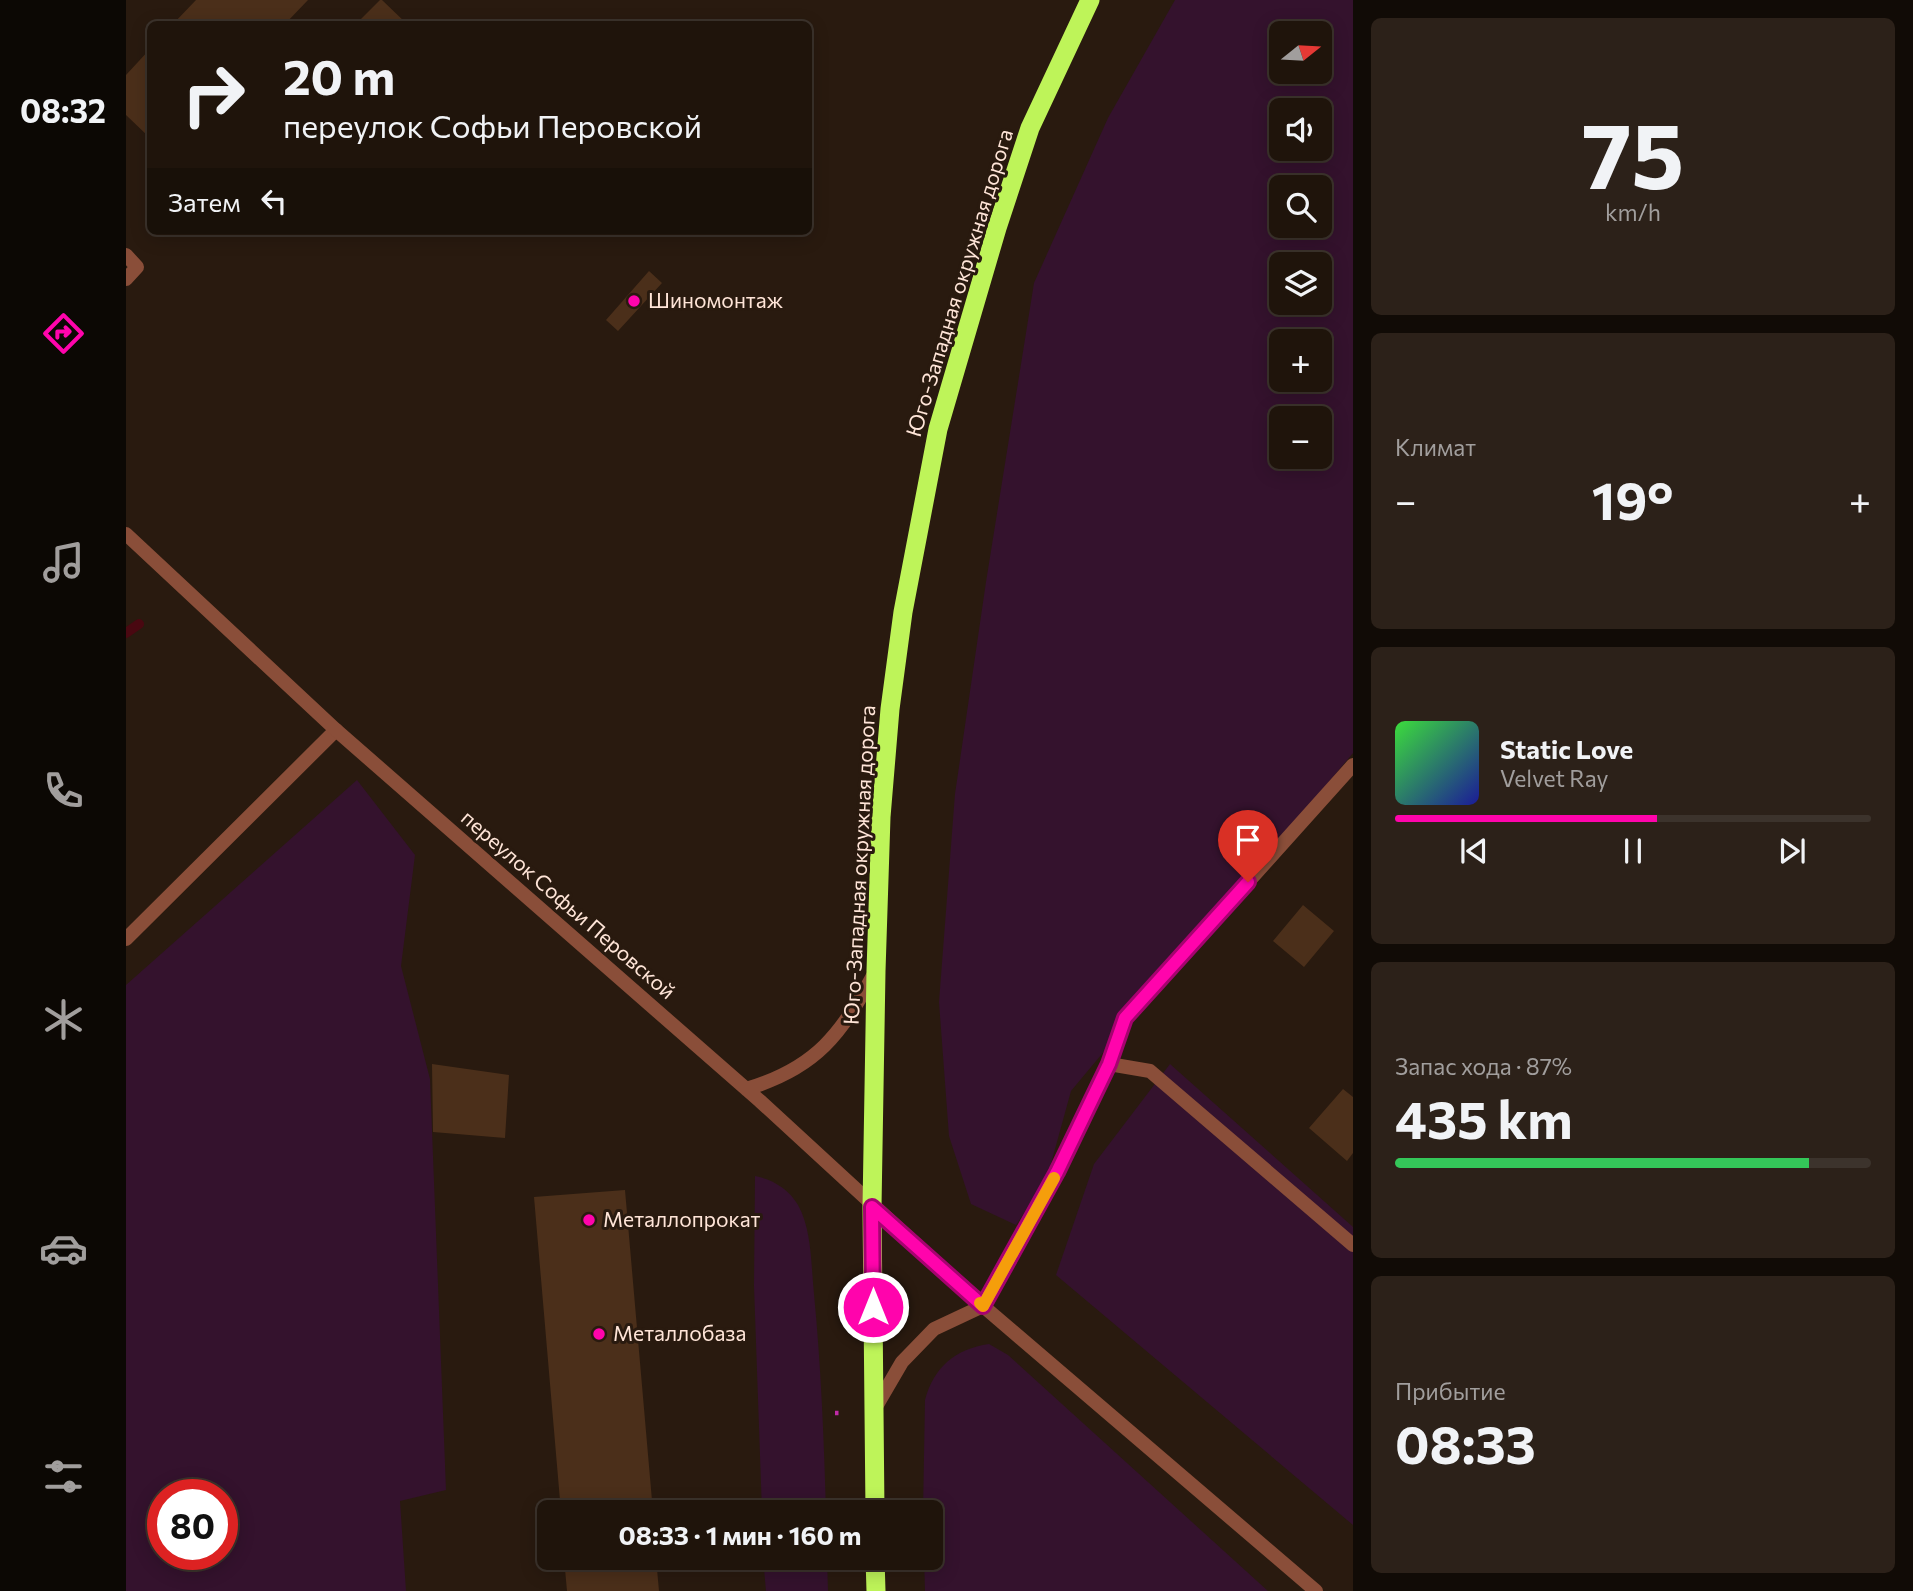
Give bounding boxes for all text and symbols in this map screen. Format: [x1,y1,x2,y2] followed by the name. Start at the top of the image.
[1269,21,1332,84] north arrow
[1269,21,1332,469] map controls
[283,45,395,105] text: 20 m
[168,49,259,140] icon: right
[20,90,106,130] text: 08:32
[1582,96,1684,208] text: 75
[1269,98,1332,161] button: sound
[283,105,702,145] text: переулок Софьи Перовской
[900,126,1017,439] street label: Юго-Западная окружная дорога
[1269,175,1332,238] button: search
[255,182,293,220] icon: left
[168,186,241,217] text: Затем
[1605,198,1661,226] text: km/h
[1269,252,1332,315] button: layers
[648,287,784,312] place label: Шиномонтаж
[626,293,642,309] marker: Шиномонтаж
[39,309,88,358] icon: directions
[1269,329,1332,392] button: +
[1269,406,1332,469] button: −
[1395,433,1476,461] text: Климат
[1592,467,1673,531] text: 19°
[1395,476,1417,523] text: −
[1849,476,1871,523] text: +
[39,538,88,587] icon: music
[838,704,879,1025] street label: Юго-Западная окружная дорога
[1500,733,1633,764] text: Static Love
[1500,764,1608,792] text: Velvet Ray
[39,766,88,815] icon: phone
[457,804,681,1004] street label: переулок Софьи Перовской
[1218,810,1278,882] pin
[1229,821,1267,859] icon: arrive
[1455,832,1493,870] icon: previous
[1614,832,1652,870] icon: pause
[1773,832,1811,870] icon: next
[39,995,88,1044] icon: climate
[1395,1052,1572,1080] text: Запас хода · 87%
[1395,1086,1573,1150] text: 435 km
[603,1206,761,1231] place label: Металлопрокат
[581,1212,597,1228] marker: Металлопрокат
[39,1224,88,1273] icon: car
[836,1270,910,1344] position arrow
[613,1320,746,1345] place label: Металлобаза
[591,1326,607,1342] marker: Металлобаза
[1395,1377,1506,1405] text: Прибытие
[1395,1411,1536,1475] text: 08:33
[39,1452,88,1501] icon: filters
[147,1479,238,1570] speed limit sign: 80
[619,1519,861,1550] text: 08:33 · 1 мин · 160 m

